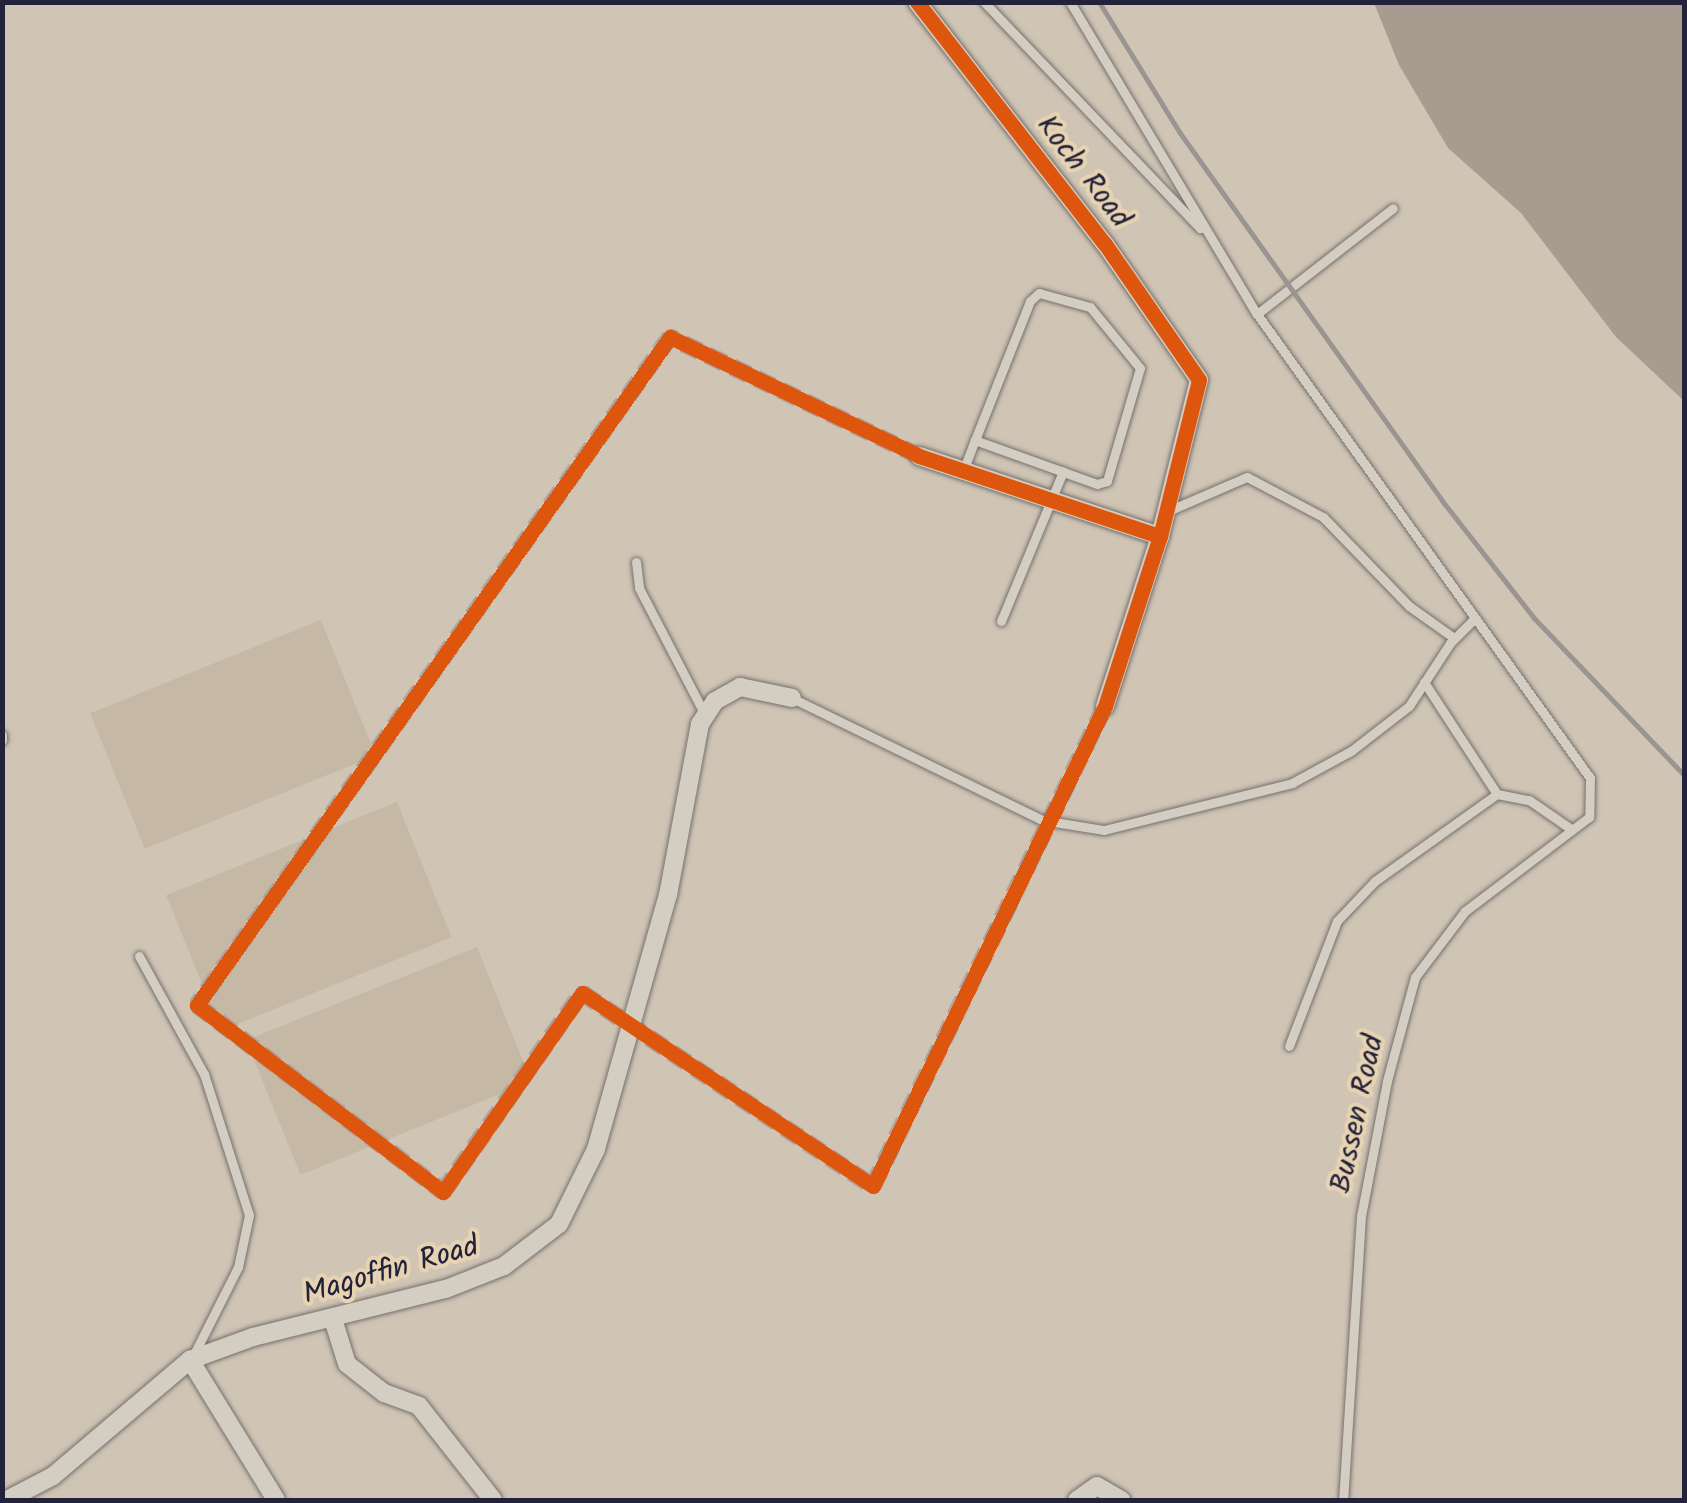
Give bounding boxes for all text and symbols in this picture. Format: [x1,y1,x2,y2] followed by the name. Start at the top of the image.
[1028,109,1138,235] street label: Koch Road
[1324,1032,1392,1196] street label: Bussen Road
[299,1229,483,1313] street label: Magoffin Road

